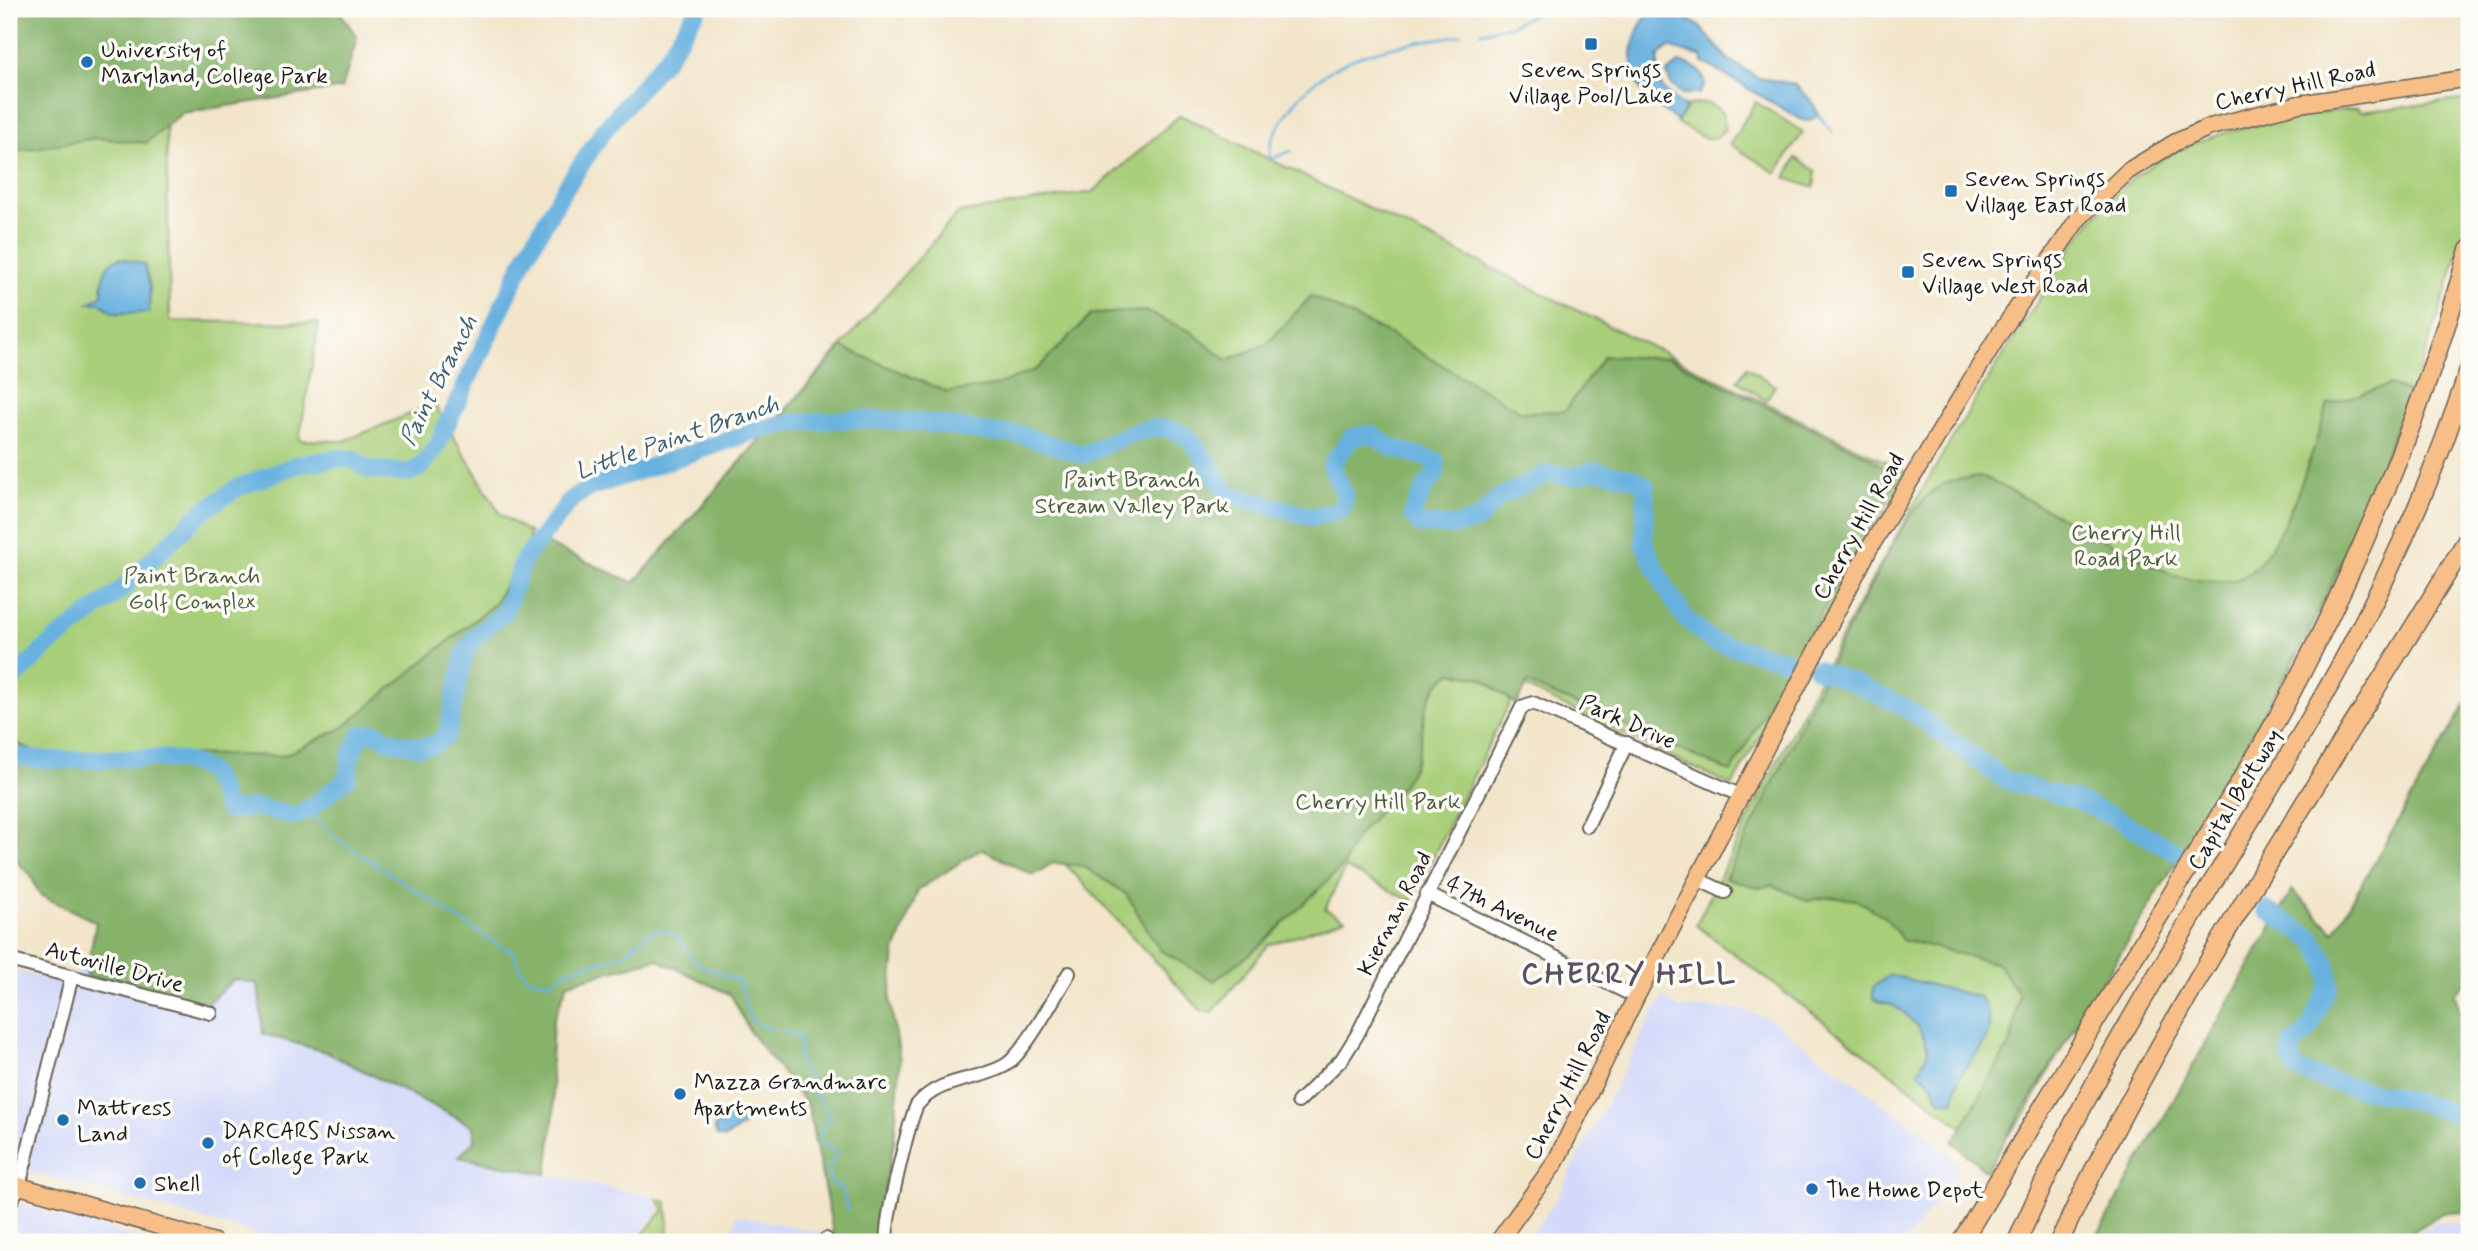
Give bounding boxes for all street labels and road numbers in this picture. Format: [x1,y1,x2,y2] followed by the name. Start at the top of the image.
[2212,55,2378,119] street label: Cherry Hill Road
[1807,448,1912,606] street label: Cherry Hill Road
[1574,688,1680,757] street label: Park Drive
[2182,724,2290,876] street label: Capital Beltway
[1352,847,1440,981] street label: Kiernan Road
[1440,869,1564,950] street label: 47th Avenue
[42,935,187,1001] street label: Autoville Drive
[1518,1006,1619,1166] street label: Cherry Hill Road

